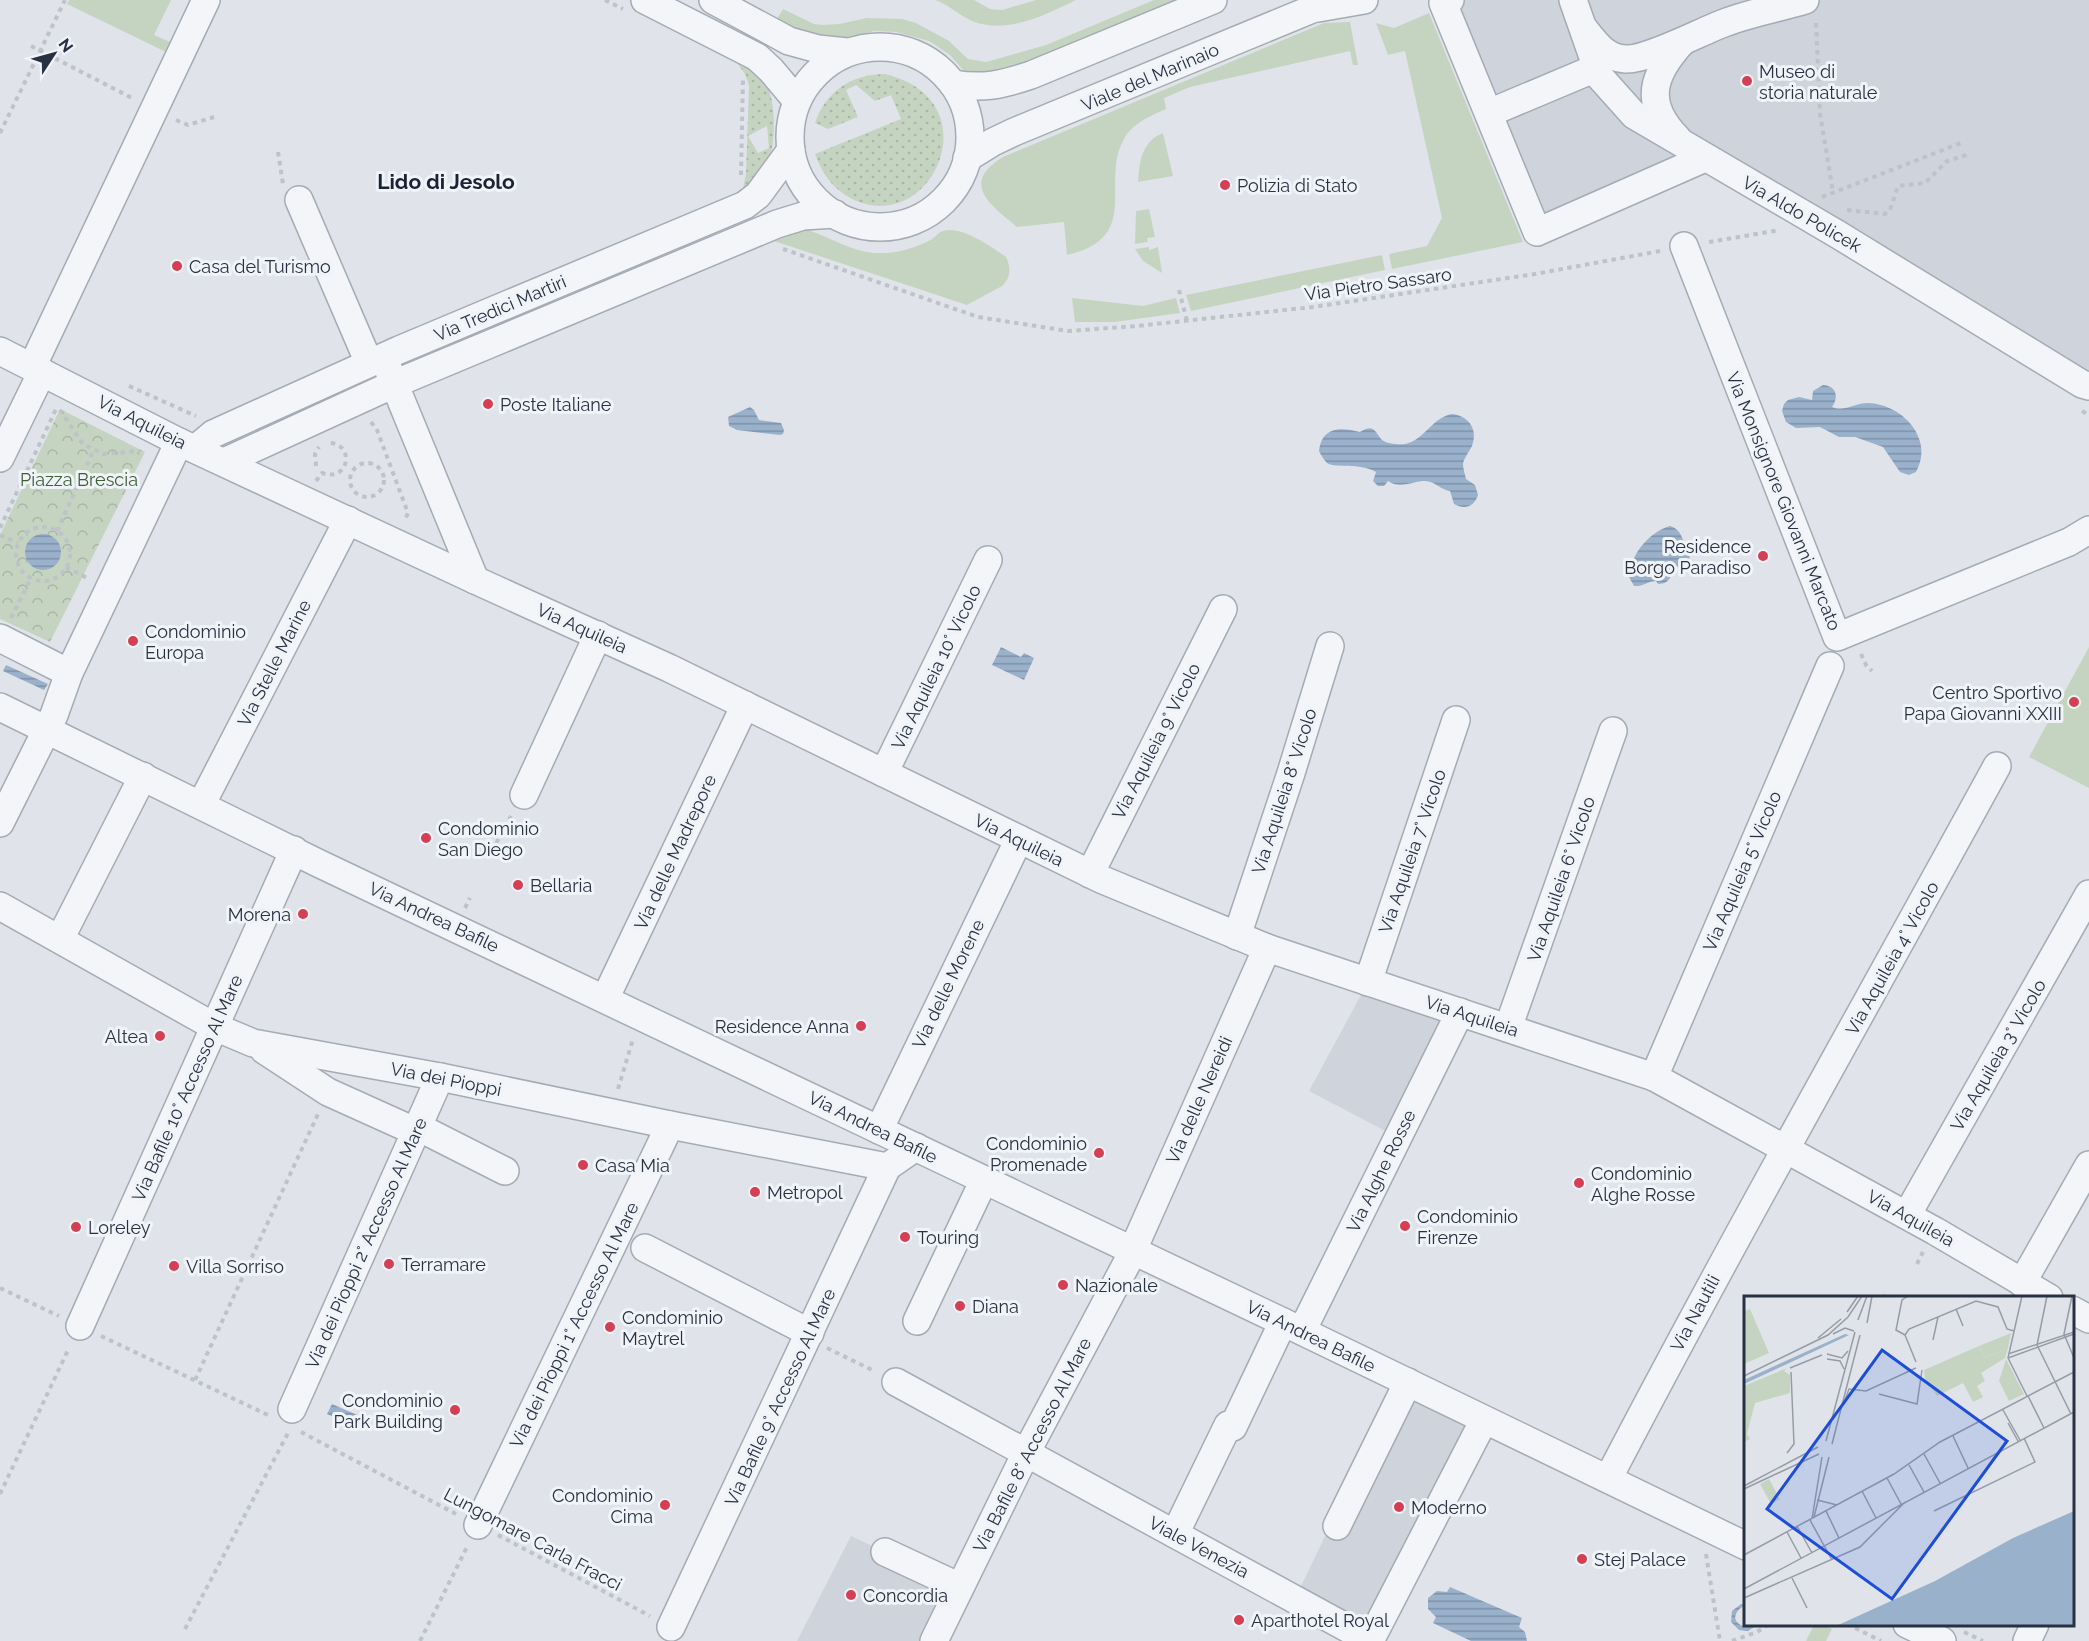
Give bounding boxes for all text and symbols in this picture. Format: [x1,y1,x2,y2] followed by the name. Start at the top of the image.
[24,24,84,84] north arrow
[54,35,77,56] text: N
[1078,38,1222,115] street label: Viale del Marinaio
[1759,61,1878,103] place label: Museo di storia naturale
[1740,74,1754,88] marker: Museo di storia naturale
[377,169,515,194] district label: Lido di Jesolo
[1739,171,1866,257] street label: Via Aldo Policek
[1237,175,1358,196] place label: Polizia di Stato
[1218,178,1232,192] marker: Polizia di Stato
[189,256,331,277] place label: Casa del Turismo
[170,259,184,273] marker: Casa del Turismo
[1303,263,1453,305] street label: Via Pietro Sassaro
[431,271,569,345] street label: Via Tredici Martiri
[1722,369,1846,634] street label: Via Monsignore Giovanni Marcato
[94,391,190,453] street label: Via Aquileia
[500,394,612,415] place label: Poste Italiane
[481,397,495,411] marker: Poste Italiane
[20,469,138,490] park label: Piazza Brescia
[1624,536,1751,578] place label: Residence Borgo Paradiso
[1756,549,1770,563] marker: Residence Borgo Paradiso
[887,581,985,753] street label: Via Aquileia 10° Vicolo
[233,596,315,730] street label: Via Stelle Marine
[534,599,630,657] street label: Via Aquileia
[145,621,246,663] place label: Condominio Europa
[126,634,140,648] marker: Condominio Europa
[1108,659,1205,823] street label: Via Aquileia 9° Vicolo
[1904,682,2062,724] place label: Centro Sportivo Papa Giovanni XXIII
[2067,695,2081,709] marker: Centro Sportivo Papa Giovanni XXIII
[1247,705,1321,877] street label: Via Aquileia 8° Vicolo
[1374,766,1450,936] street label: Via Aquileia 7° Vicolo
[630,771,720,933] street label: Via delle Madrepore
[1699,787,1785,954] street label: Via Aquileia 5° Vicolo
[1523,793,1599,964] street label: Via Aquileia 6° Vicolo
[971,809,1067,871] street label: Via Aquileia
[438,818,539,860] place label: Condominio San Diego
[419,831,433,845] marker: Condominio San Diego
[530,875,592,896] place label: Bellaria
[1841,877,1943,1038] street label: Via Aquileia 4° Vicolo
[366,878,503,957] street label: Via Andrea Bafile
[511,878,525,892] marker: Bellaria
[228,904,291,925] place label: Morena
[296,907,310,921] marker: Morena
[908,916,989,1052] street label: Via delle Morene
[127,971,247,1205] street label: Via Bafile 10° Accesso Al Mare
[1946,975,2050,1135] street label: Via Aquileia 3° Vicolo
[1423,991,1521,1041] street label: Via Aquileia
[715,1016,849,1037] place label: Residence Anna
[854,1019,868,1033] marker: Residence Anna
[105,1026,148,1047] place label: Altea
[153,1029,167,1043] marker: Altea
[1162,1033,1236,1167] street label: Via delle Nereidi
[389,1058,503,1100] street label: Via dei Pioppi
[805,1087,941,1168] street label: Via Andrea Bafile
[1342,1106,1420,1236] street label: Via Alghe Rosse
[301,1114,431,1372] street label: Via dei Pioppi 2° Accesso Al Mare
[986,1133,1087,1175] place label: Condominio Promenade
[1092,1146,1106,1160] marker: Condominio Promenade
[595,1155,670,1176] place label: Casa Mia
[576,1158,590,1172] marker: Casa Mia
[1591,1163,1695,1205] place label: Condominio Alghe Rosse
[1572,1176,1586,1190] marker: Condominio Alghe Rosse
[767,1182,843,1203] place label: Metropol
[748,1185,762,1199] marker: Metropol
[1864,1185,1958,1251] street label: Via Aquileia
[505,1198,643,1451] street label: Via dei Pioppi 1° Accesso Al Mare
[1417,1206,1518,1248] place label: Condominio Firenze
[88,1217,151,1238] place label: Loreley
[1398,1219,1412,1233] marker: Condominio Firenze
[69,1220,83,1234] marker: Loreley
[917,1227,979,1248] place label: Touring
[898,1230,912,1244] marker: Touring
[401,1254,486,1275] place label: Terramare
[186,1256,284,1277] place label: Villa Sorriso
[382,1257,396,1271] marker: Terramare
[167,1259,181,1273] marker: Villa Sorriso
[1666,1271,1724,1355] street label: Via Nautili
[1075,1275,1158,1296] place label: Nazionale
[1056,1278,1070,1292] marker: Nazionale
[720,1285,840,1509] street label: Via Bafile 9° Accesso Al Mare
[972,1296,1019,1317] place label: Diana
[1243,1296,1379,1377] street label: Via Andrea Bafile
[1744,1296,2074,1626] inset map
[953,1299,967,1313] marker: Diana
[622,1307,723,1349] place label: Condominio Maytrel
[603,1320,617,1334] marker: Condominio Maytrel
[969,1334,1096,1556] street label: Via Bafile 8° Accesso Al Mare
[333,1390,443,1432] place label: Condominio Park Building
[448,1403,462,1417] marker: Condominio Park Building
[440,1483,626,1595] street label: Lungomare Carla Fracci
[552,1485,653,1527] place label: Condominio Cima
[1411,1497,1487,1518] place label: Moderno
[658,1498,672,1512] marker: Condominio Cima
[1392,1500,1406,1514] marker: Moderno
[1145,1512,1253,1582] street label: Viale Venezia
[1594,1549,1686,1570] place label: Stej Palace
[1575,1552,1589,1566] marker: Stej Palace
[863,1585,948,1606] place label: Concordia
[844,1588,858,1602] marker: Concordia
[1251,1610,1389,1631] place label: Aparthotel Royal
[1232,1613,1246,1627] marker: Aparthotel Royal

